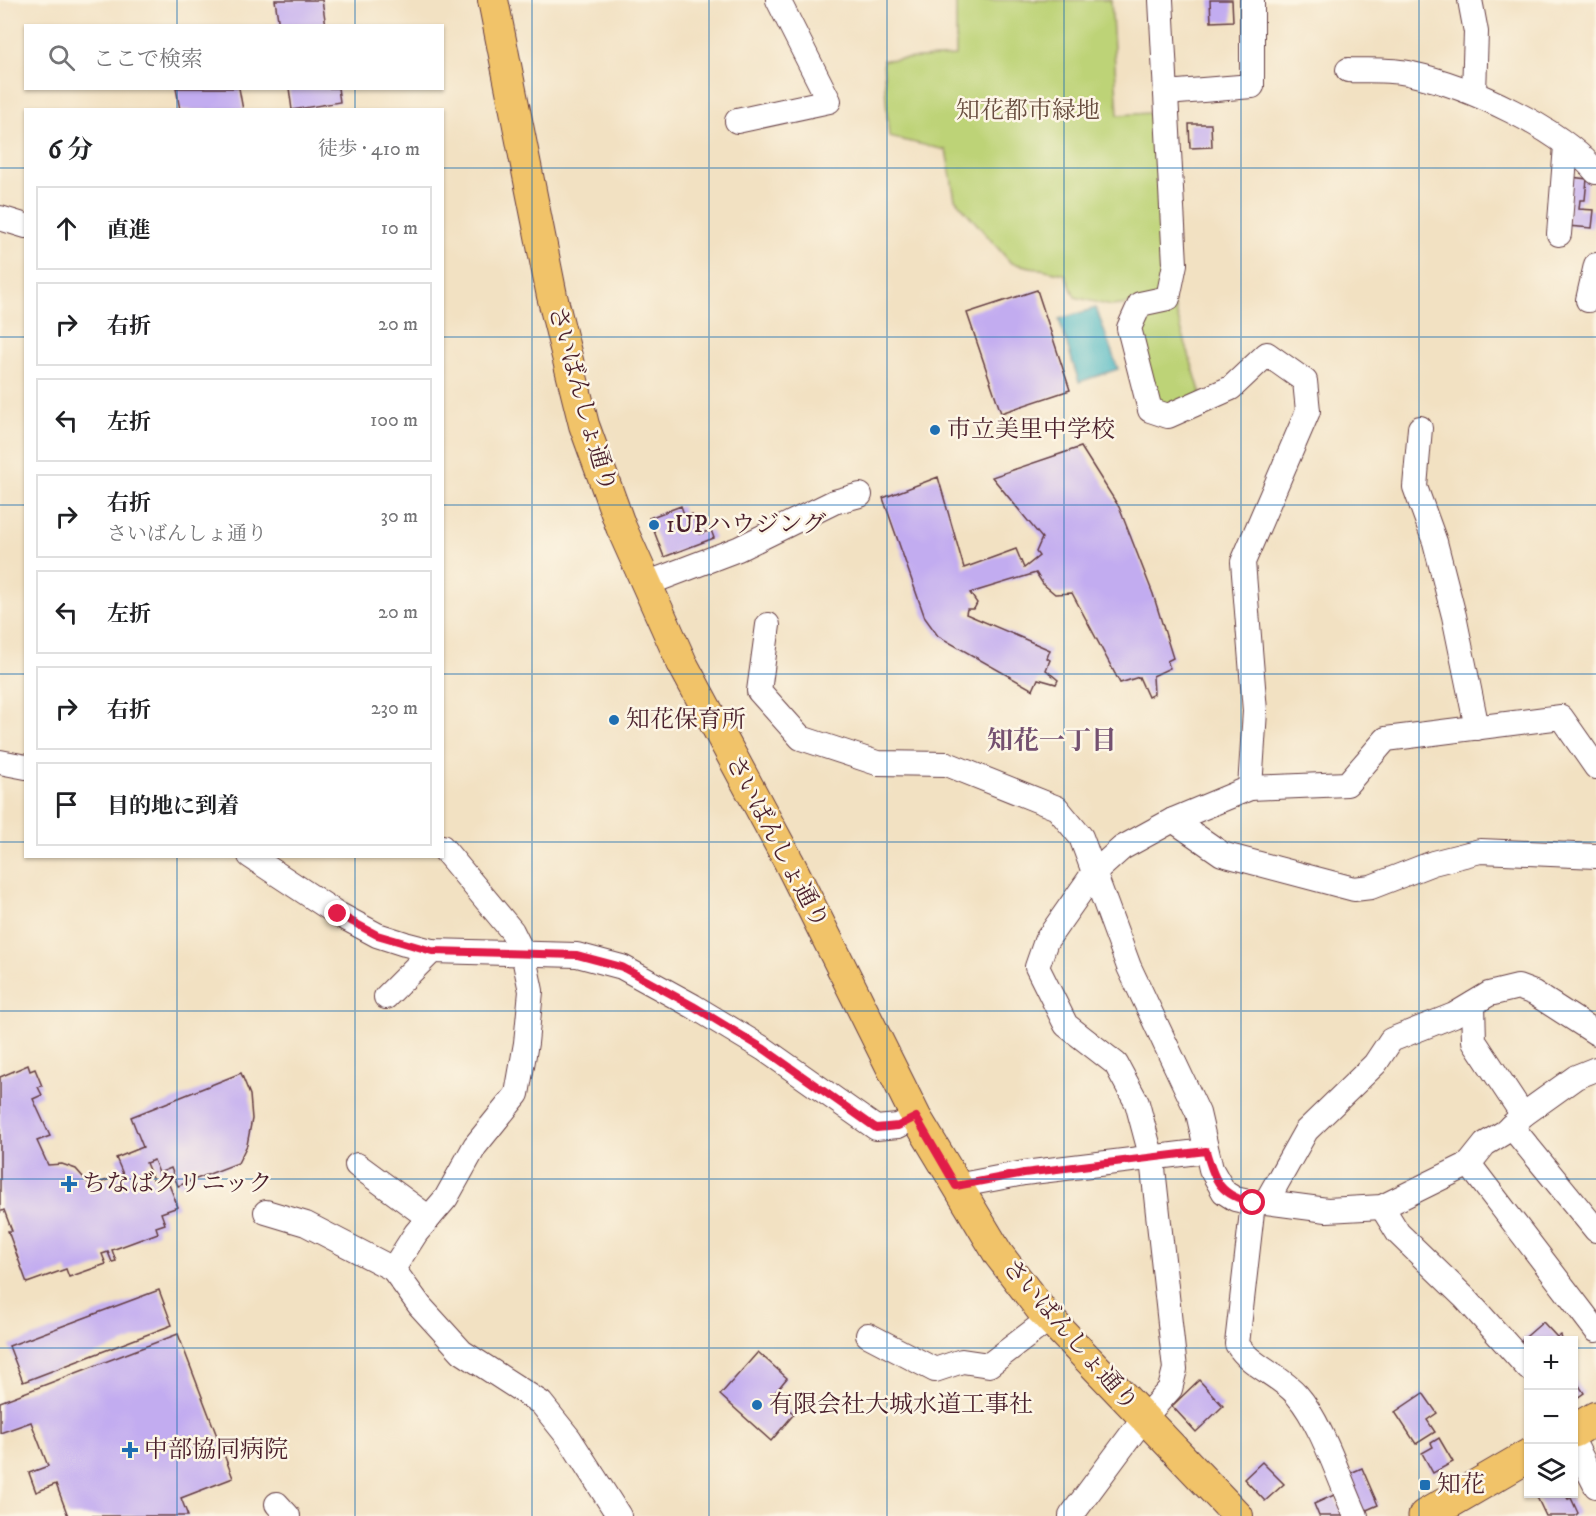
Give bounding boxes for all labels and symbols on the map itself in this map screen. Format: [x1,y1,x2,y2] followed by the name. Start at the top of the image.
[956,96,1100,126] park label: 知花都市緑地
[541,303,623,495] street label: さいばんしょ通り
[947,415,1115,445] place label: 市立美里中学校
[928,423,942,437] marker: 市立美里中学校
[666,510,826,540] place label: 1UPハウジング
[647,518,661,532] marker: 1UPハウジング
[626,705,746,735] place label: 知花保育所
[607,713,621,727] marker: 知花保育所
[987,725,1117,758] district label: 知花一丁目
[719,750,835,934] street label: さいばんしょ通り
[324,900,350,926] route end
[82,1169,273,1199] place label: ちなばクリニック
[60,1175,78,1193] marker: ちなばクリニック
[1239,1189,1265,1215] route start
[996,1253,1144,1417] street label: さいばんしょ通り
[769,1390,1033,1420] place label: 有限会社大城水道工事社
[750,1398,764,1412] marker: 有限会社大城水道工事社
[144,1435,288,1465] place label: 中部協同病院
[121,1441,139,1459] marker: 中部協同病院
[1437,1470,1485,1500] place label: 知花
[1418,1478,1432,1492] marker: 知花

